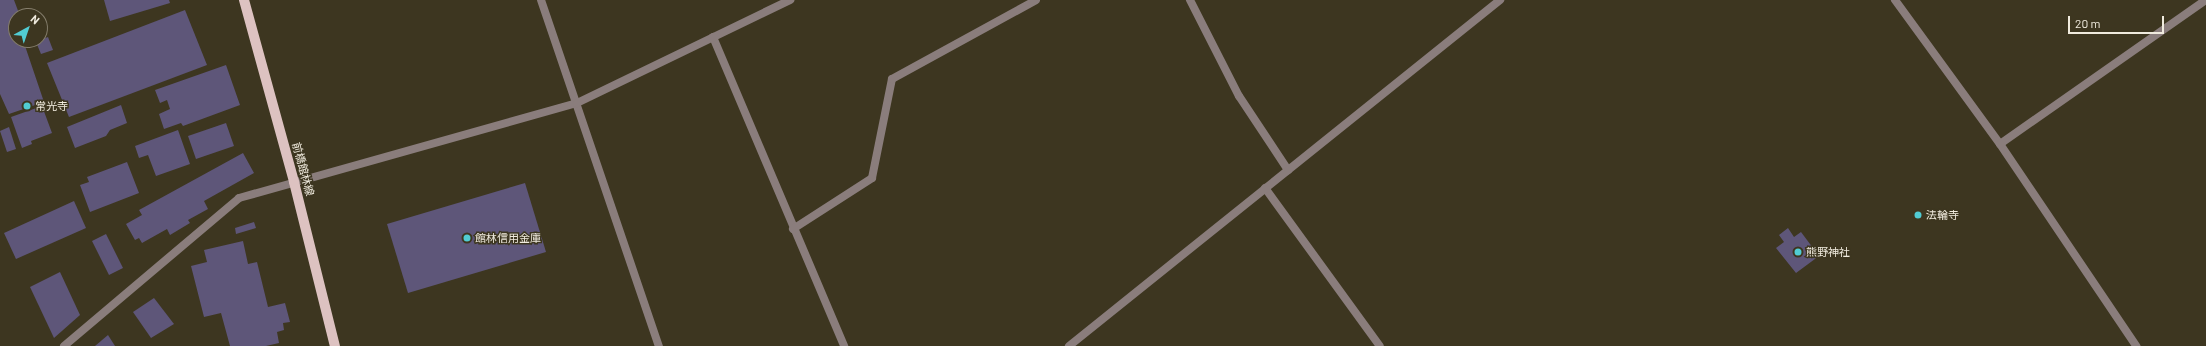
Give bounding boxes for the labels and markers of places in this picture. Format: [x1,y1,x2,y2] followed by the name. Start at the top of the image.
[35,99,68,113] place label: 常光寺
[22,101,32,111] marker: 常光寺
[1926,208,1959,222] place label: 法輪寺
[1913,210,1923,220] marker: 法輪寺
[475,231,541,245] place label: 館林信用金庫
[462,233,472,243] marker: 館林信用金庫
[1806,245,1850,259] place label: 熊野神社
[1793,247,1803,257] marker: 熊野神社

